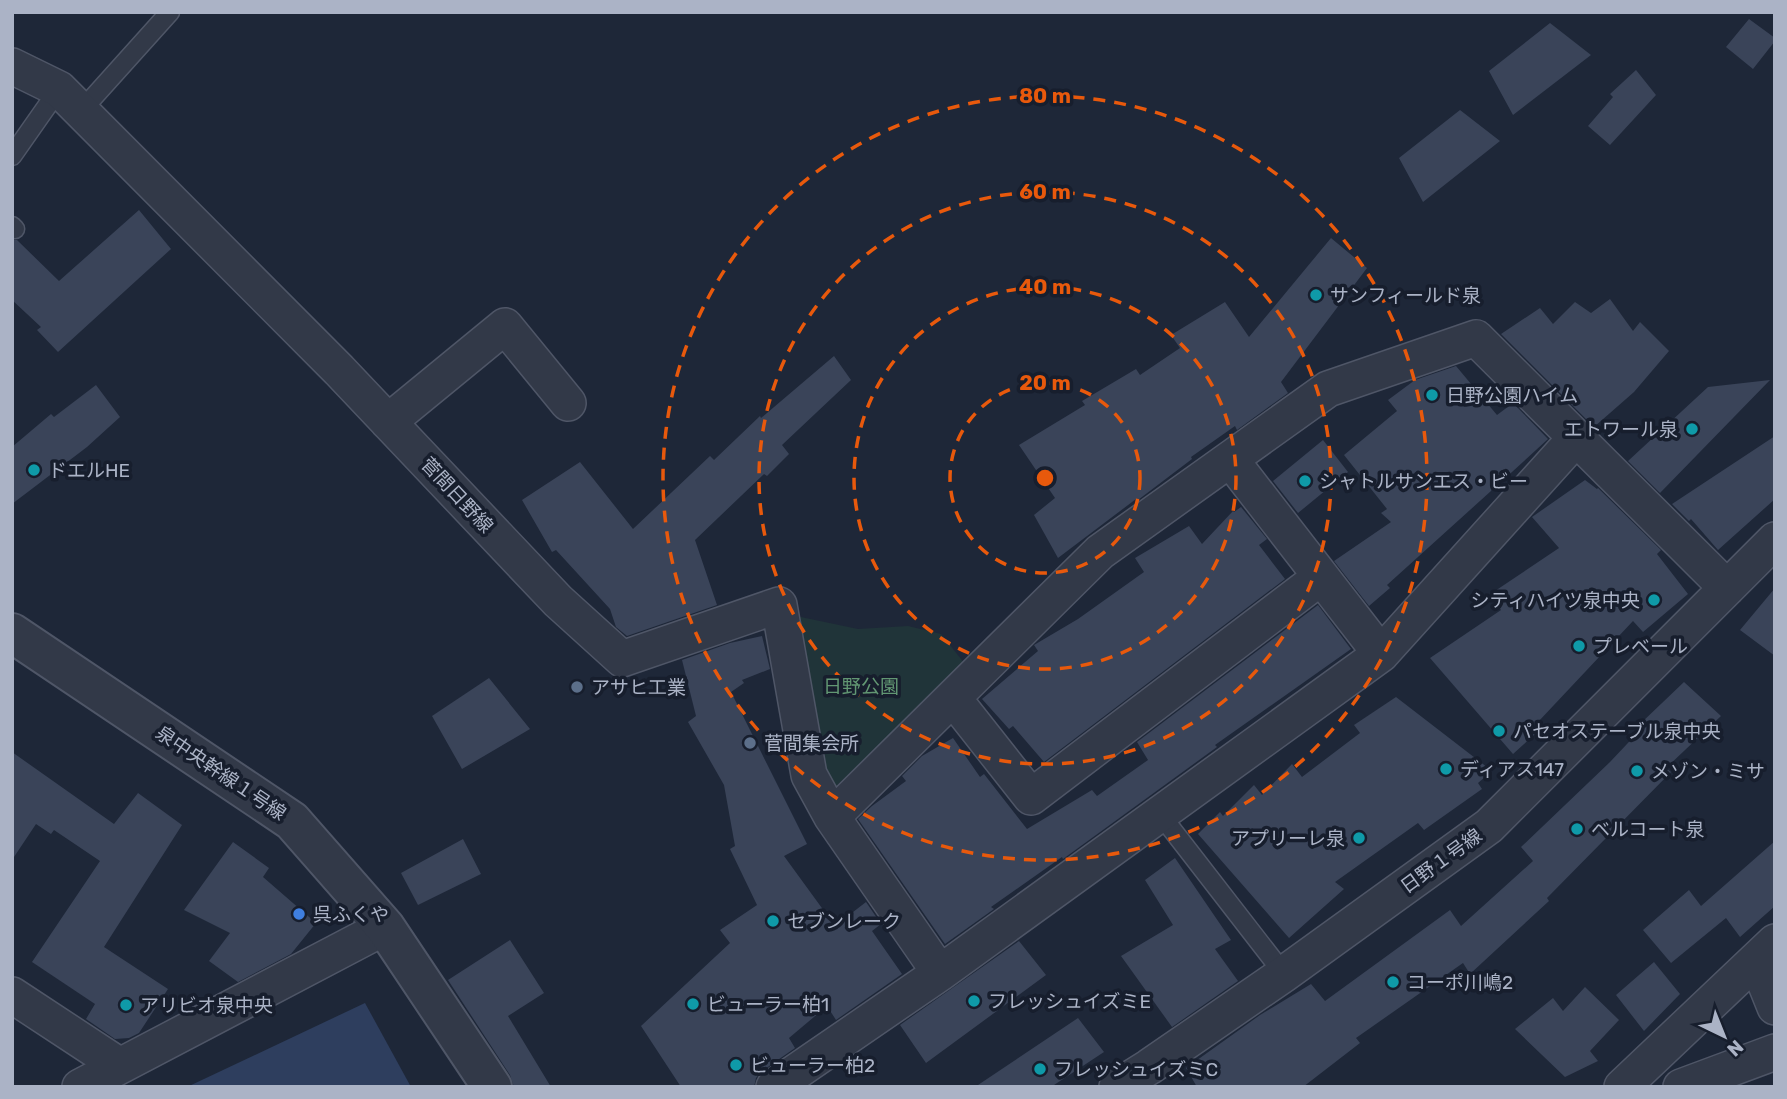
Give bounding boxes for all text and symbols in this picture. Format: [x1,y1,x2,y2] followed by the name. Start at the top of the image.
[1019,83,1071,108] text: 80 m
[1019,179,1071,204] text: 60 m
[1019,274,1071,299] text: 40 m
[1330,284,1481,307] place label: サンフィールド泉
[1308,287,1324,303] marker: サンフィールド泉
[1019,370,1071,395] text: 20 m
[1446,384,1578,407] place label: 日野公園ハイム
[1424,387,1440,403] marker: 日野公園ハイム
[1564,418,1678,441] place label: エトワール泉
[1684,421,1700,437] marker: エトワール泉
[416,452,498,538] street label: 菅間日野線
[48,459,130,482] place label: ドエルHE
[26,462,42,478] marker: ドエルHE
[1033,466,1057,490] centre of rings
[1319,470,1528,493] place label: シャトルサンエス・ビー
[1297,473,1313,489] marker: シャトルサンエス・ビー
[1471,589,1640,612] place label: シティハイツ泉中央
[1646,592,1662,608] marker: シティハイツ泉中央
[1593,635,1688,658] place label: プレベール
[1571,638,1587,654] marker: プレベール
[823,675,899,698] park label: 日野公園
[591,676,686,699] place label: アサヒ工業
[569,679,585,695] marker: アサヒ工業
[1513,720,1721,743] place label: パセオステーブル泉中央
[152,721,290,825] street label: 泉中央幹線１号線
[1491,723,1507,739] marker: パセオステーブル泉中央
[764,732,859,755] place label: 菅間集会所
[742,735,758,751] marker: 菅間集会所
[1460,758,1564,781] place label: ディアス147
[1651,760,1765,783] place label: メゾン・ミサ
[1438,761,1454,777] marker: ディアス147
[1629,763,1645,779] marker: メゾン・ミサ
[1591,818,1705,841] place label: ベルコート泉
[1569,821,1585,837] marker: ベルコート泉
[1396,824,1486,898] street label: 日野１号線
[1231,827,1345,850] place label: アプリーレ泉
[1351,830,1367,846] marker: アプリーレ泉
[313,903,389,926] place label: 呉ふくや
[291,906,307,922] marker: 呉ふくや
[787,910,901,933] place label: セブンレーク
[765,913,781,929] marker: セブンレーク
[1407,971,1513,994] place label: コーポ川嶋2
[1385,974,1401,990] marker: コーポ川嶋2
[988,990,1151,1013] place label: フレッシュイズミE
[707,993,829,1016] place label: ビューラー柏1
[966,993,982,1009] marker: フレッシュイズミE
[140,994,273,1017] place label: アリビオ泉中央
[685,996,701,1012] marker: ビューラー柏1
[118,997,134,1013] marker: アリビオ泉中央
[1689,1001,1759,1071] north arrow
[1722,1035,1748,1061] text: N
[750,1054,875,1077] place label: ビューラー柏2
[728,1057,744,1073] marker: ビューラー柏2
[1054,1058,1218,1081] place label: フレッシュイズミC
[1032,1061,1048,1077] marker: フレッシュイズミC

